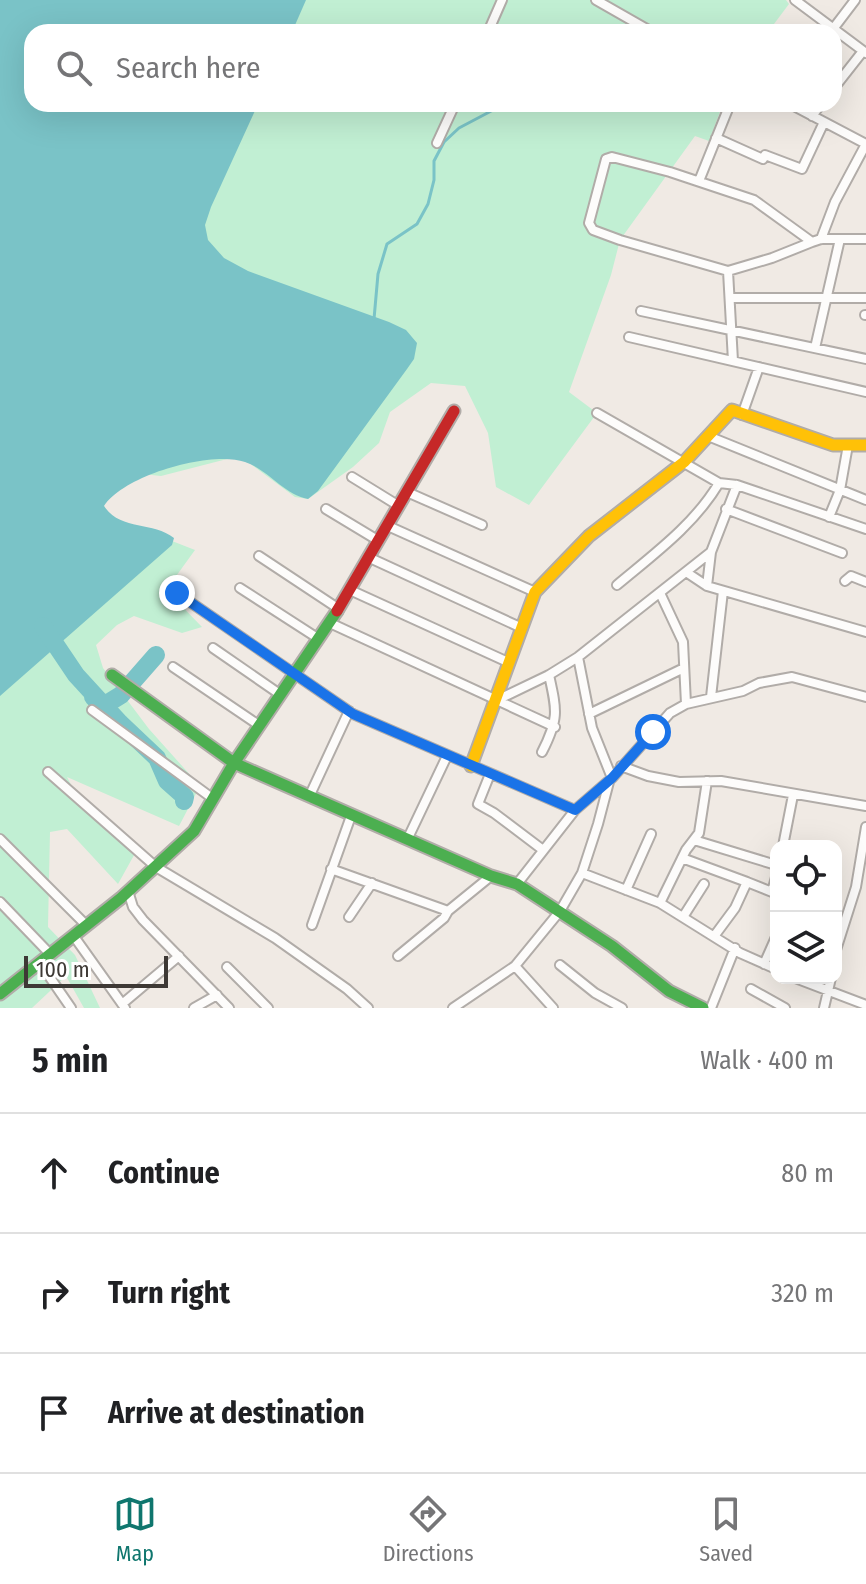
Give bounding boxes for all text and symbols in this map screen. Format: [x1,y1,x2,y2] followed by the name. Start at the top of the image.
[24,24,842,112] search box
[52,46,96,90] icon: search
[116,50,261,86] text: Search here
[159,575,195,611] route end
[635,714,671,750] route start
[770,840,842,984] map controls
[770,840,842,912] button: locate
[770,912,842,984] button: layers
[24,952,168,988] scale bar
[36,956,90,983] text: 100 m
[32,1040,108,1081] text: 5 min
[700,1045,834,1076] text: Walk · 400 m
[32,1151,76,1195] icon: ahead
[108,1155,220,1191] text: Continue
[781,1158,834,1189] text: 80 m
[32,1271,76,1315] icon: right
[108,1275,230,1311] text: Turn right
[771,1278,834,1309] text: 320 m
[32,1391,76,1435] icon: arrive
[108,1395,365,1431] text: Arrive at destination
[113,1492,157,1567] tab: Map
[383,1492,474,1567] tab: Directions
[699,1492,753,1567] tab: Saved

